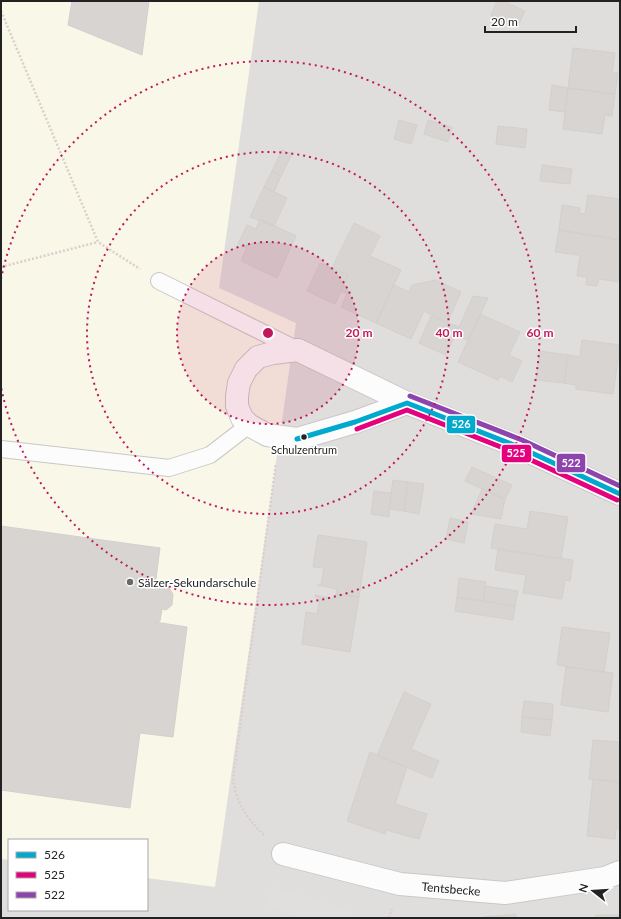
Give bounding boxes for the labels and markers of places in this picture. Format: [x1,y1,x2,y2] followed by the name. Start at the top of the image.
[261,326,275,340] centre of rings
[299,432,309,442] marker: Schulzentrum
[271,443,337,456] place label: Schulzentrum
[138,575,256,590] place label: Sälzer-Sekundarschule
[125,577,135,587] marker: Sälzer-Sekundarschule

